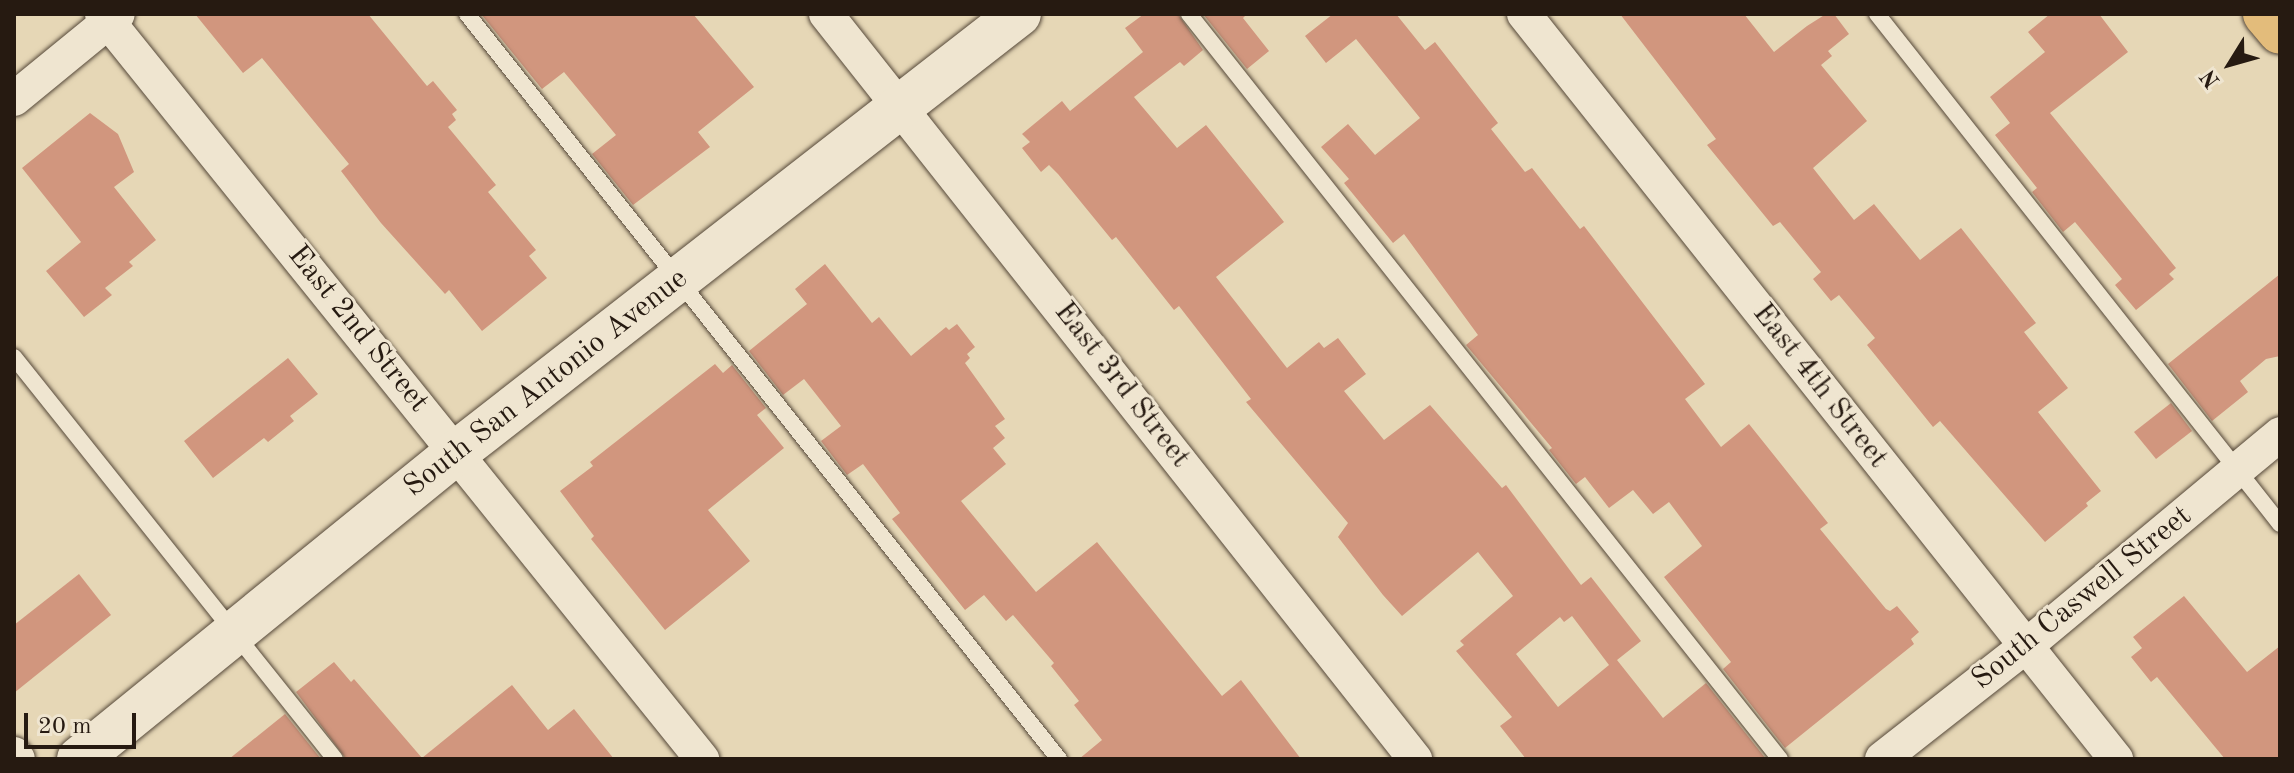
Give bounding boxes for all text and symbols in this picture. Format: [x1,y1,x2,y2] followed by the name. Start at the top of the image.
[2190,24,2270,104] north arrow
[2197,65,2225,92] text: N
[280,238,436,420] street label: East 2nd Street
[397,261,695,505] street label: South San Antonio Avenue
[1046,295,1198,475] street label: East 3rd Street
[1744,296,1896,476] street label: East 4th Street
[1965,498,2199,698] street label: South Caswell Street
[28,697,140,747] scale bar
[38,715,92,739] text: 20 m

